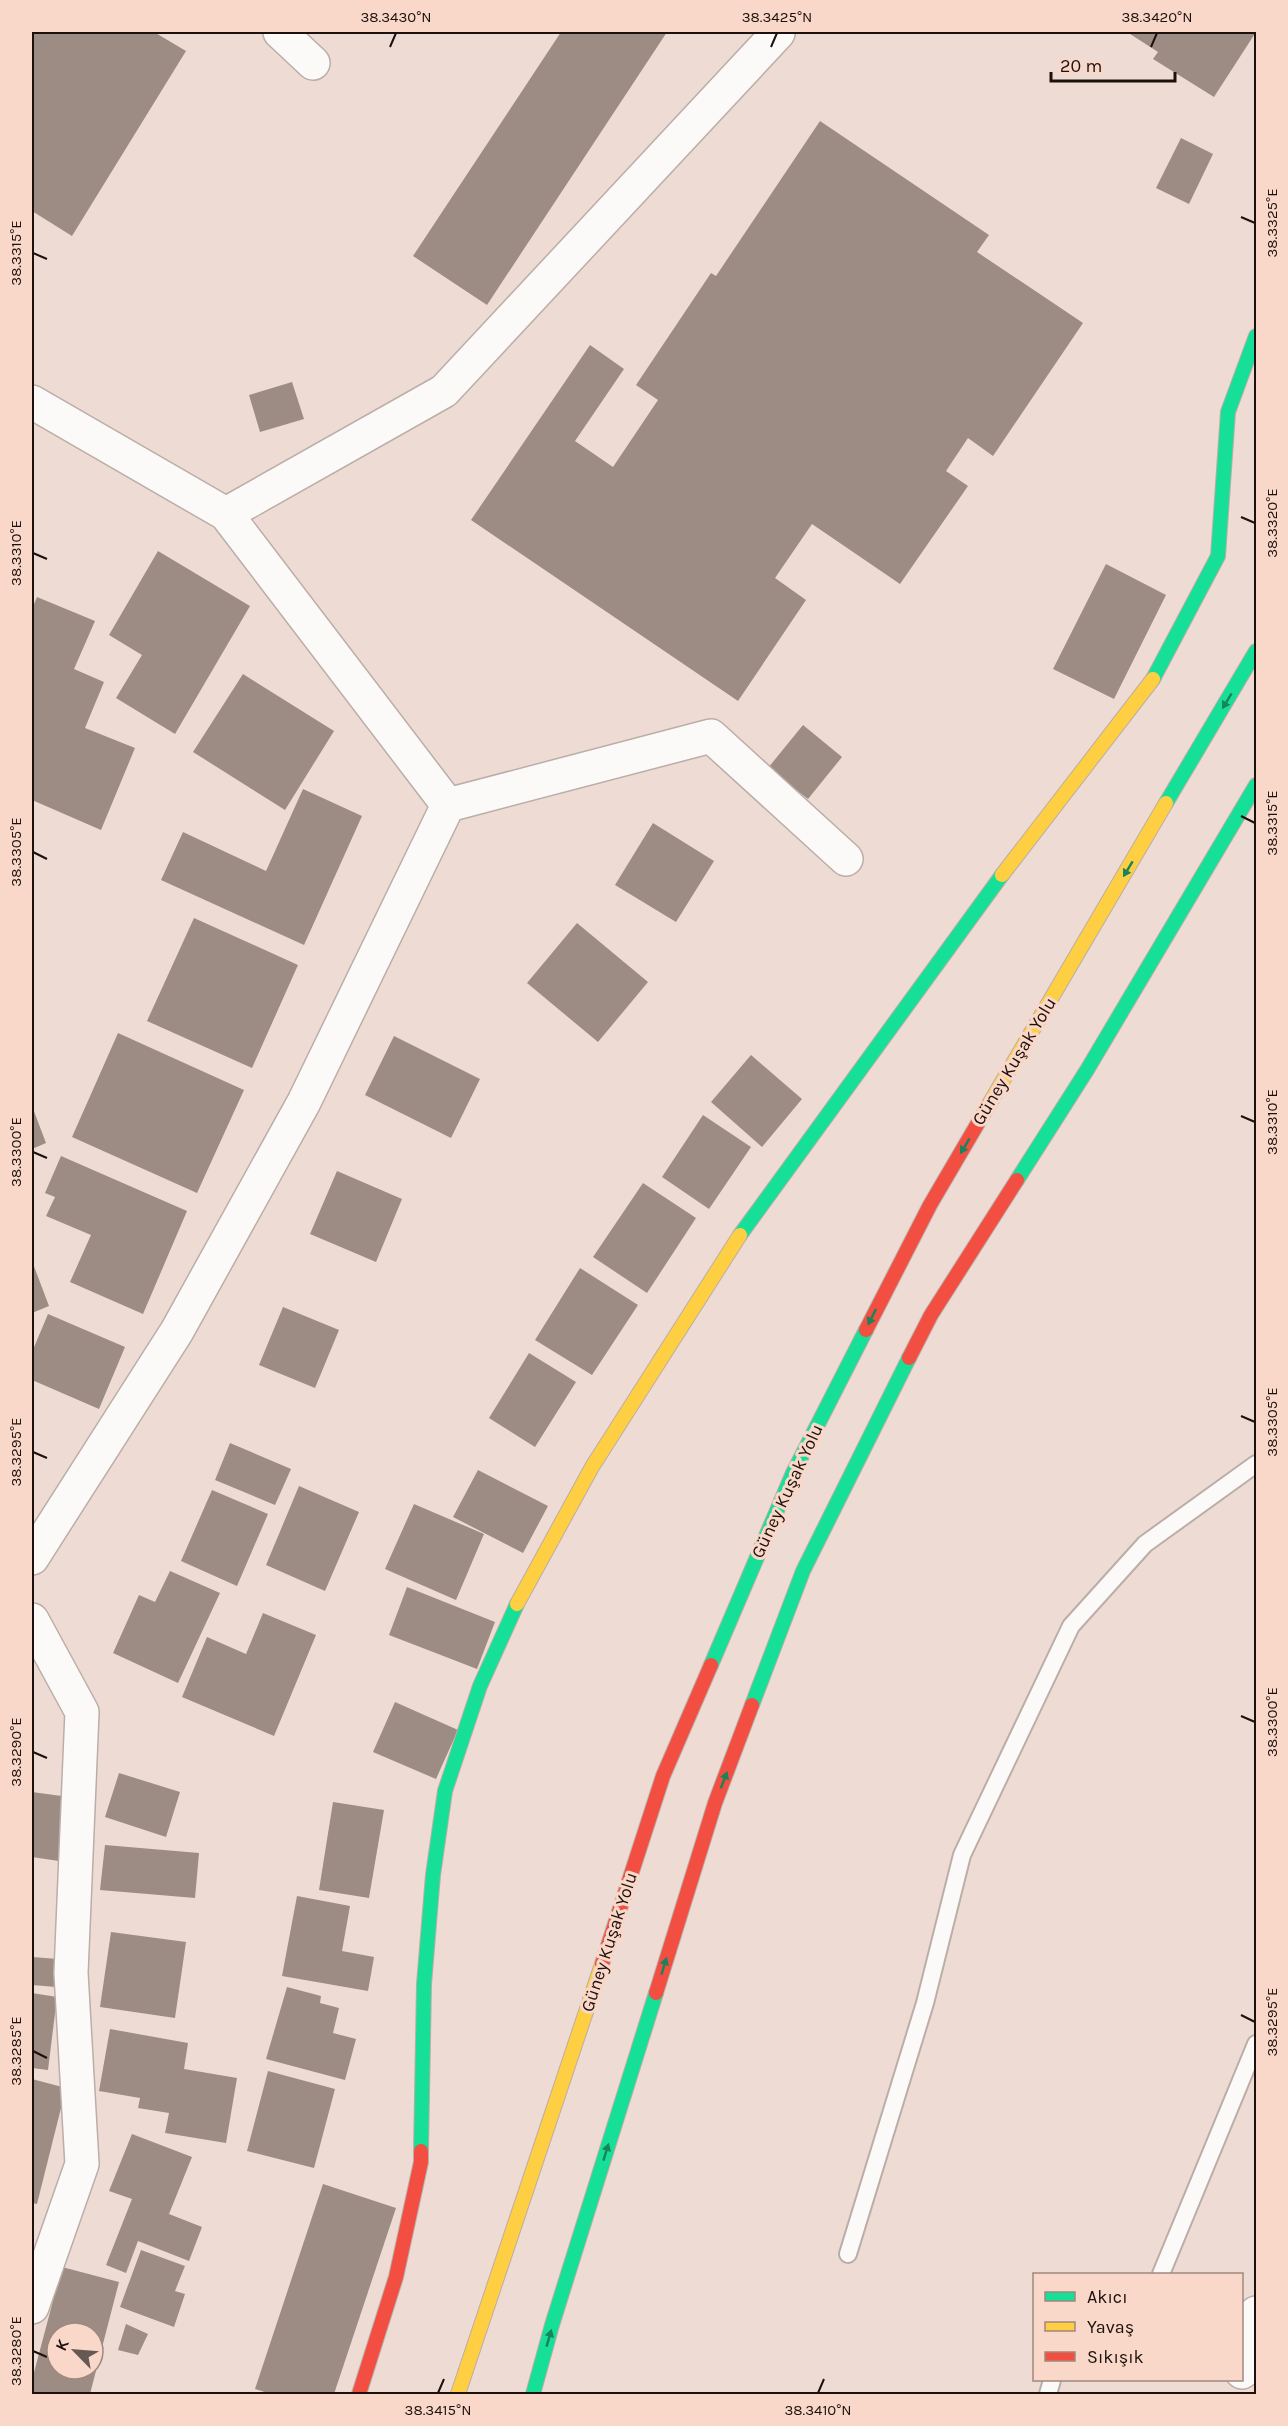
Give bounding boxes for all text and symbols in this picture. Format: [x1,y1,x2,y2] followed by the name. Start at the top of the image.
[360,8,432,26] text: 38.3430°N
[742,8,812,26] text: 38.3425°N
[1122,8,1192,26] text: 38.3420°N
[1051,45,1176,83] scale bar
[1060,55,1102,77] text: 20 m
[1263,188,1281,258] text: 38.3325°E
[7,220,25,286] text: 38.3315°E
[1263,488,1281,558] text: 38.3320°E
[7,520,25,586] text: 38.3310°E
[1221,693,1232,709] one-way arrow
[1263,790,1281,856] text: 38.3315°E
[7,817,25,887] text: 38.3305°E
[1122,861,1133,877] one-way arrow
[967,993,1061,1129] street label: Güney Kuşak Yolu
[1263,1089,1281,1155] text: 38.3310°E
[7,1117,25,1187] text: 38.3300°E
[960,1138,970,1155] one-way arrow
[868,1309,877,1326] one-way arrow
[1263,1387,1281,1457] text: 38.3305°E
[7,1417,25,1487] text: 38.3295°E
[746,1420,828,1562] street label: Güney Kuşak Yolu
[1263,1687,1281,1757] text: 38.3300°E
[7,1717,25,1787] text: 38.3290°E
[719,1771,729,1789] one-way arrow
[576,1869,642,2015] street label: Güney Kuşak Yolu
[660,1957,669,1975] one-way arrow
[1263,1987,1281,2057] text: 38.3295°E
[7,2016,25,2086] text: 38.3285°E
[602,2143,611,2161] one-way arrow
[1033,2273,1243,2381] legend
[1087,2286,1128,2308] text: Akıcı
[7,2316,25,2386] text: 38.3280°E
[1087,2316,1134,2338] text: Yavaş
[45,2321,105,2381] north arrow
[544,2329,554,2347] one-way arrow
[51,2336,73,2354] text: K
[1087,2346,1144,2368] text: Sıkışık
[405,2401,471,2419] text: 38.3415°N
[784,2401,852,2419] text: 38.3410°N

